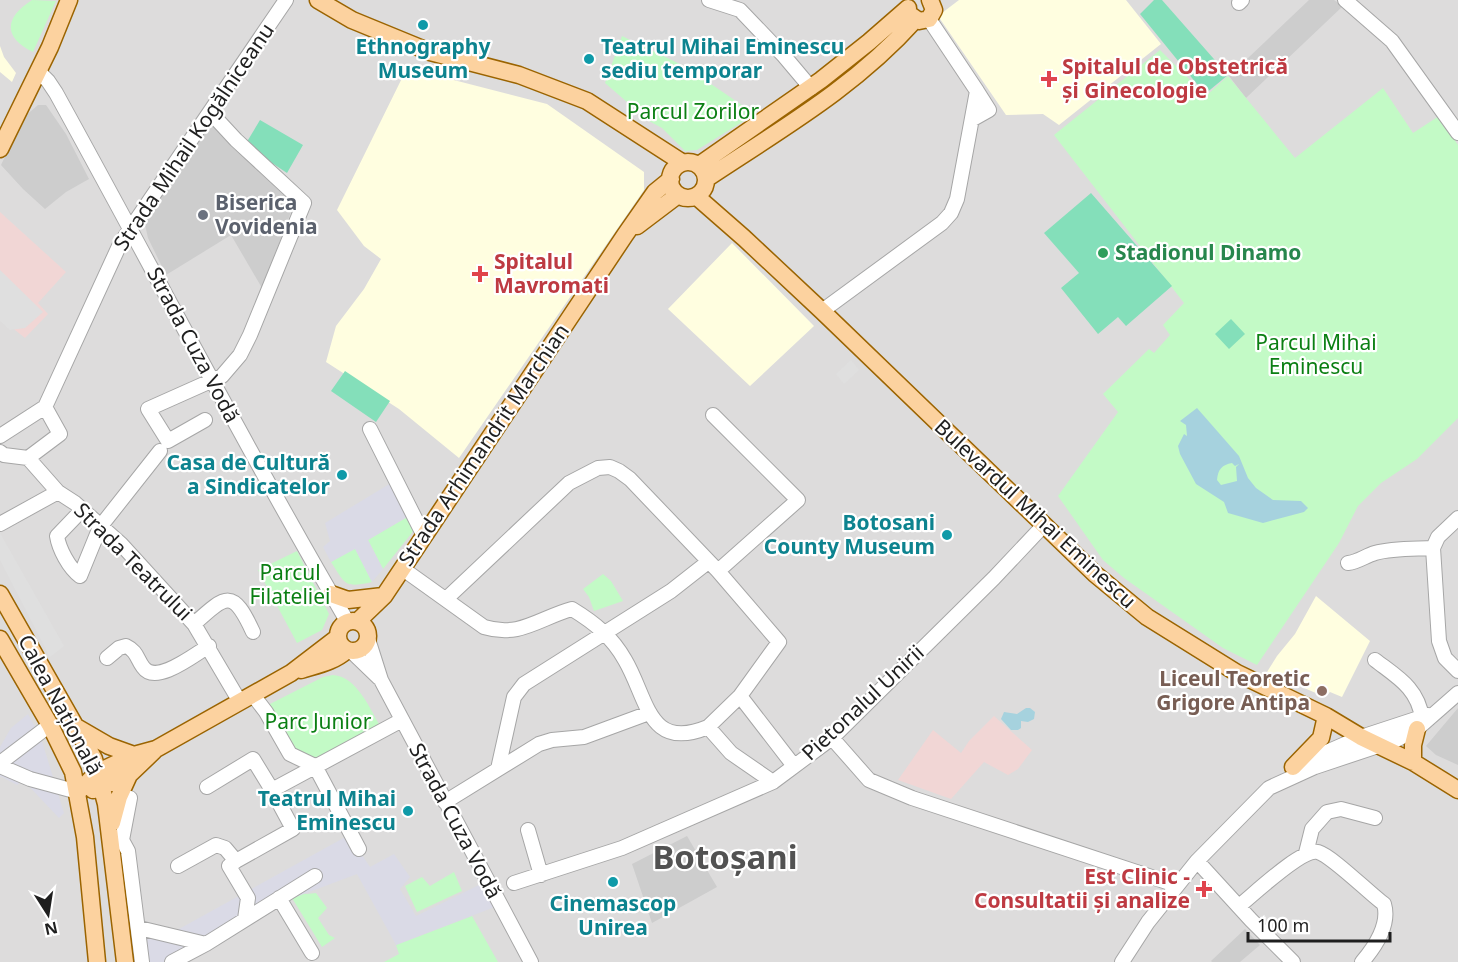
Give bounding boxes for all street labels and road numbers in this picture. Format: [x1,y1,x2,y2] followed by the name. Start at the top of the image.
[106,17,280,256] street label: Strada Mihail Kogălniceanu
[141,262,247,427] street label: Strada Cuza Vodă
[391,318,575,571] street label: Strada Arhimandrit Marchian
[929,412,1142,614] street label: Bulevardul Mihai Eminescu
[69,496,199,626] street label: Strada Teatrului
[12,630,110,780] street label: Calea Națională
[795,638,929,766] street label: Pietonalul Unirii
[403,738,509,903] street label: Strada Cuza Vodă

